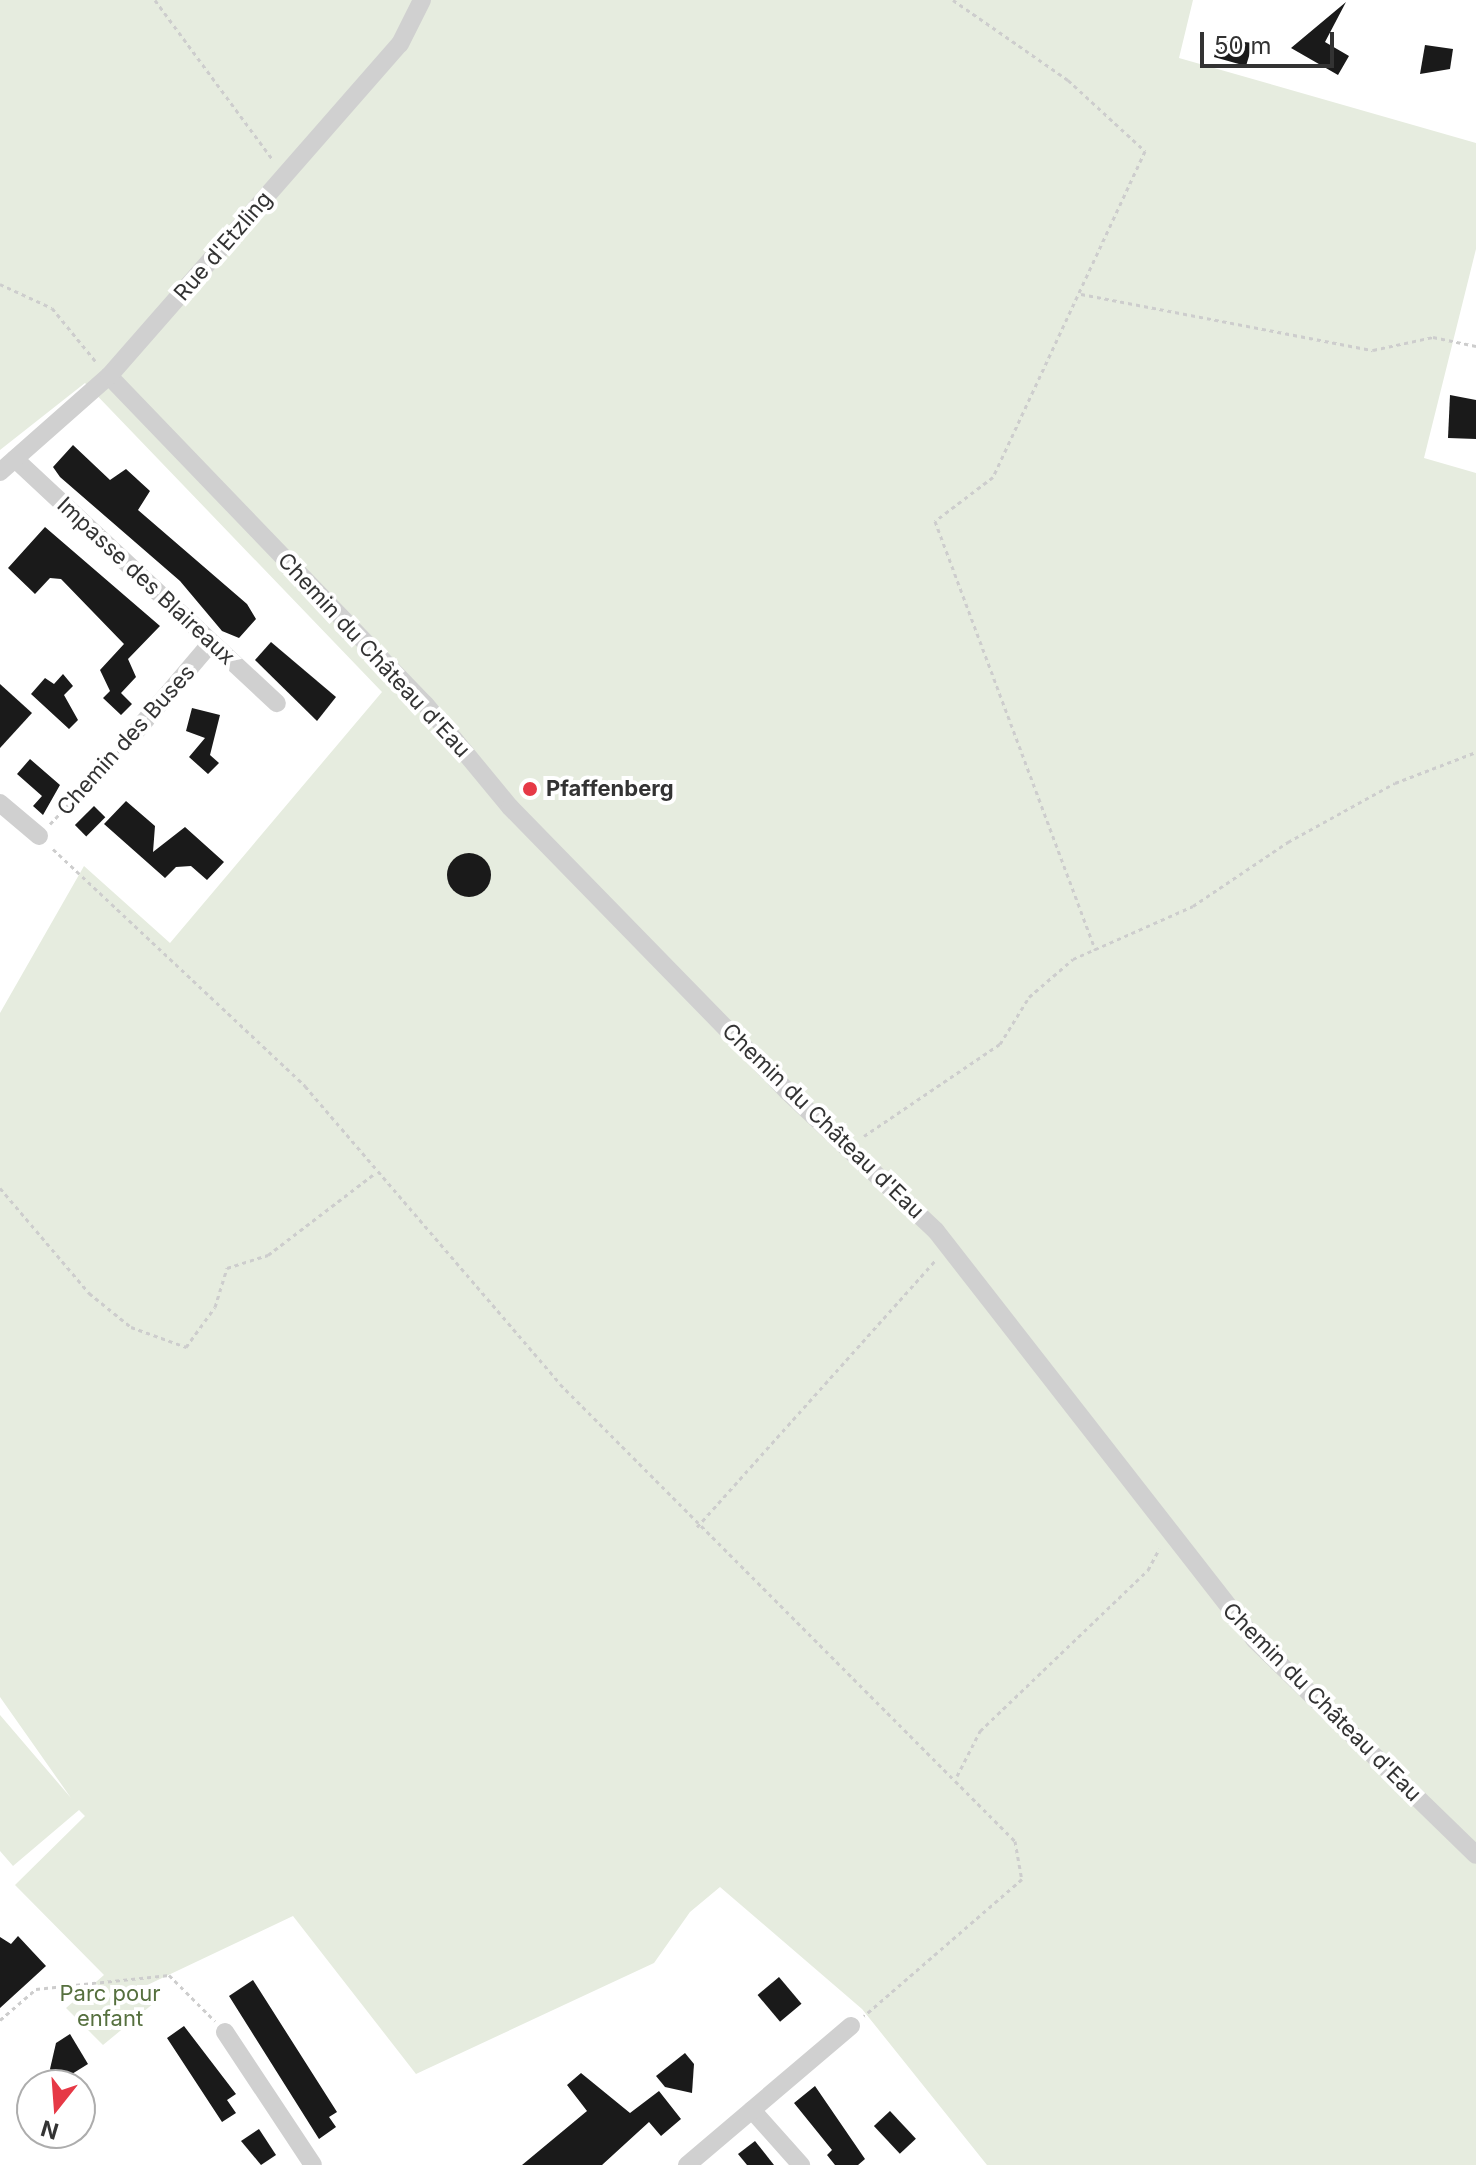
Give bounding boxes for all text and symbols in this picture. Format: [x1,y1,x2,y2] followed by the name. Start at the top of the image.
[1204,16,1338,66] scale bar
[1214,31,1272,60] text: 50 m
[168,186,278,306] street label: Rue d'Etzling
[52,492,240,670] street label: Impasse des Blaireaux
[272,547,476,763] street label: Chemin du Château d'Eau
[52,659,200,821] street label: Chemin des Buses
[546,776,674,802] place label: Pfaffenberg
[521,780,539,798] marker: Pfaffenberg
[717,1018,929,1224] street label: Chemin du Château d'Eau
[1217,1597,1427,1807] street label: Chemin du Château d'Eau
[59,1980,161,2032] park label: Parc pour enfant
[16,2069,96,2149] north arrow
[38,2115,61,2145] text: N

